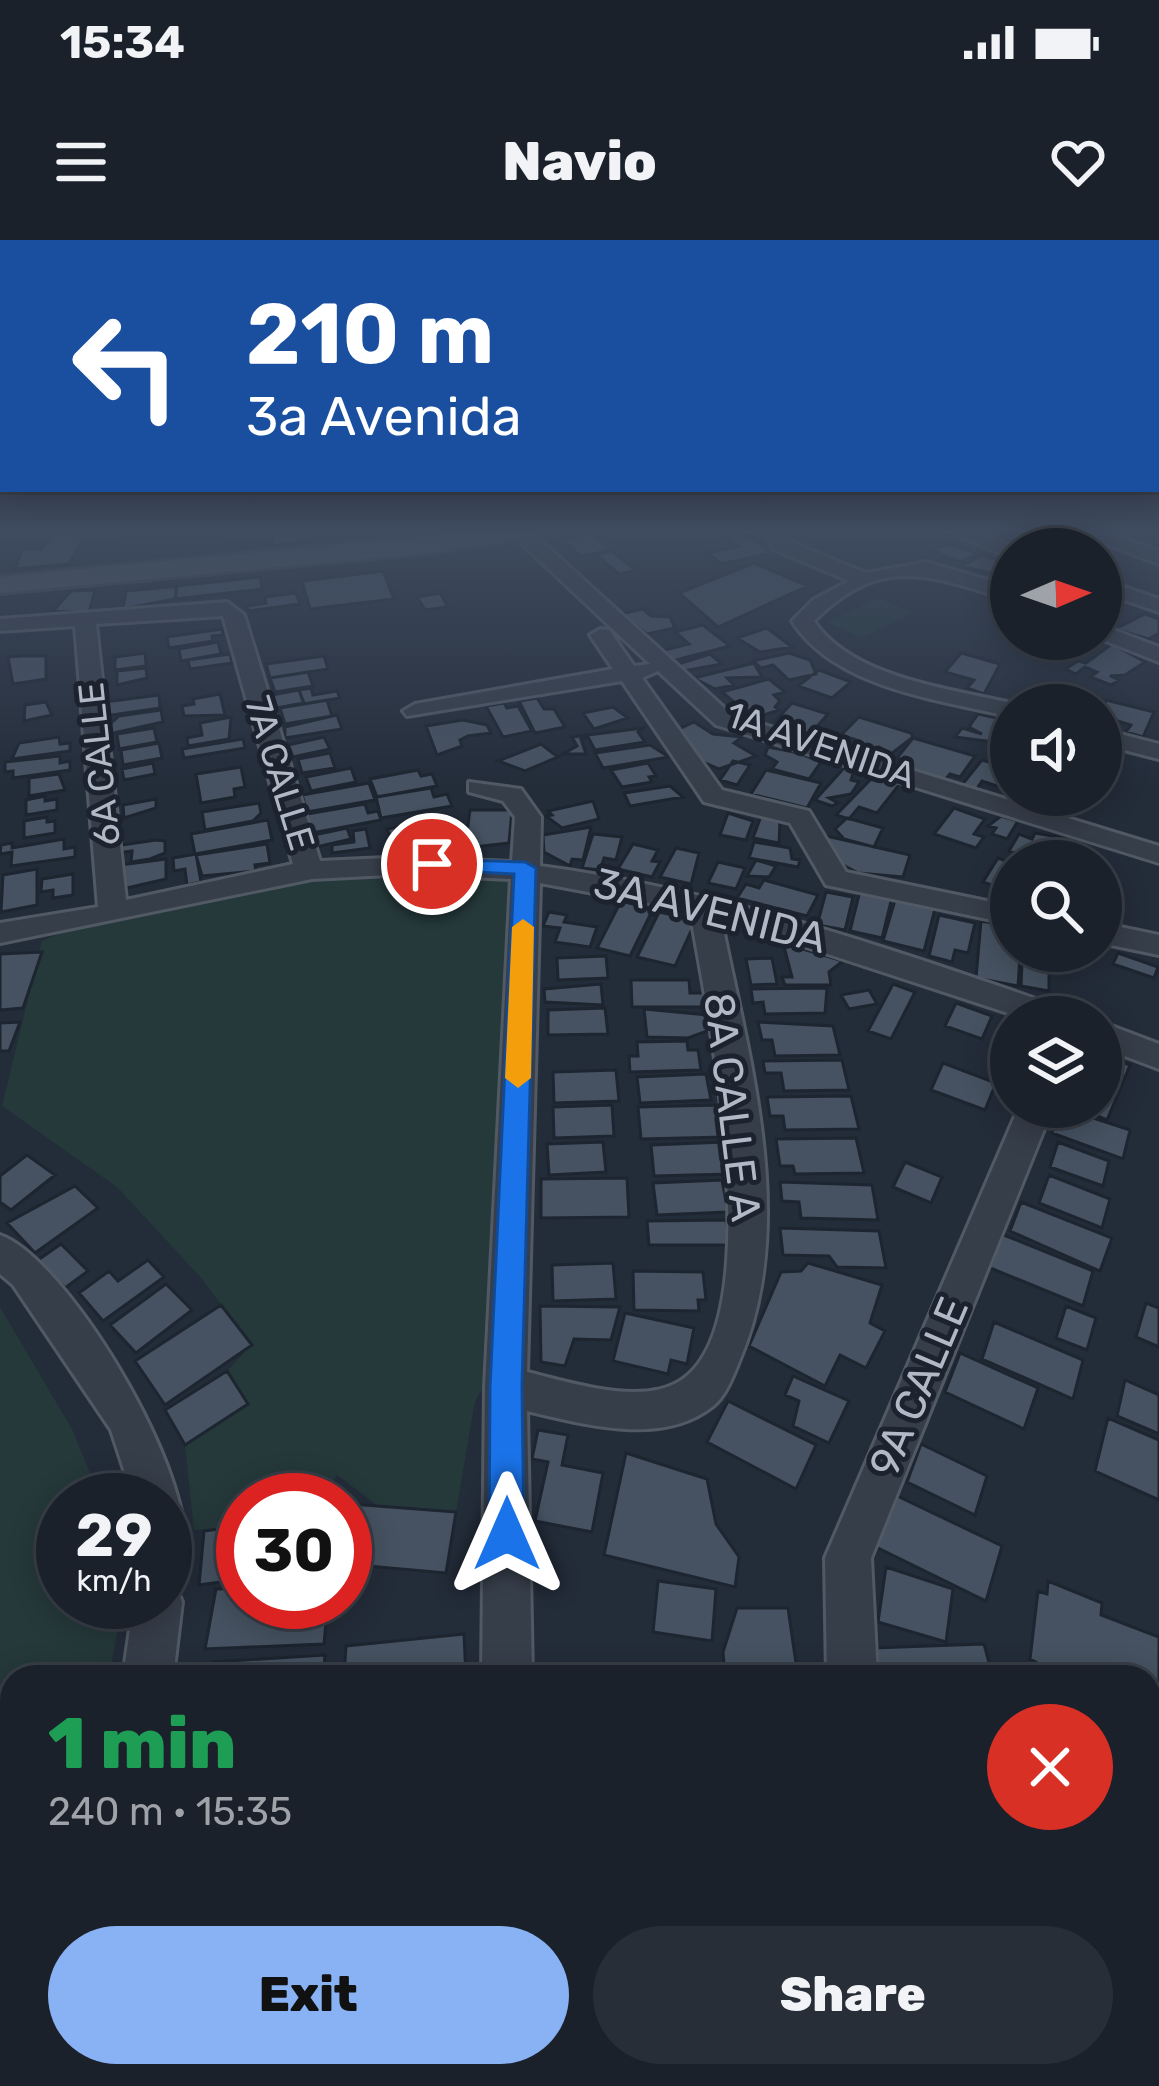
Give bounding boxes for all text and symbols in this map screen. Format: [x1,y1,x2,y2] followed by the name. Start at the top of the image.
[60,16,185,69] text: 15:34
[48,129,114,195] icon: menu
[1045,129,1111,195] icon: heart
[502,130,657,194] text: Navio
[246,284,494,384] text: 210 m
[48,288,204,444] icon: left
[246,385,521,449] text: 3a Avenida
[990,528,1122,660] north arrow
[990,528,1122,1128] map controls
[69,680,129,848] street label: 6A CALLE
[990,684,1122,816] button: sound
[236,691,324,855] street label: 7A CALLE
[721,693,921,797] street label: 1A AVENIDA
[381,813,483,915] pin
[399,831,465,897] icon: arrive
[990,840,1122,972] button: search
[589,858,831,964] street label: 3A AVENIDA
[693,990,771,1224] street label: 8A CALLE A
[990,996,1122,1128] button: layers
[859,1290,979,1484] street label: 9A CALLE
[444,1471,570,1597] position arrow
[216,1473,372,1629] speed limit sign: 30
[75,1500,153,1571] text: 29
[77,1563,151,1599] text: km/h
[48,1701,236,1786] text: 1 min
[987,1704,1113,1830] button: close
[48,1789,292,1835] text: 240 m · 15:35
[48,1926,569,2064] button: Exit
[593,1926,1113,2064] button: Share

